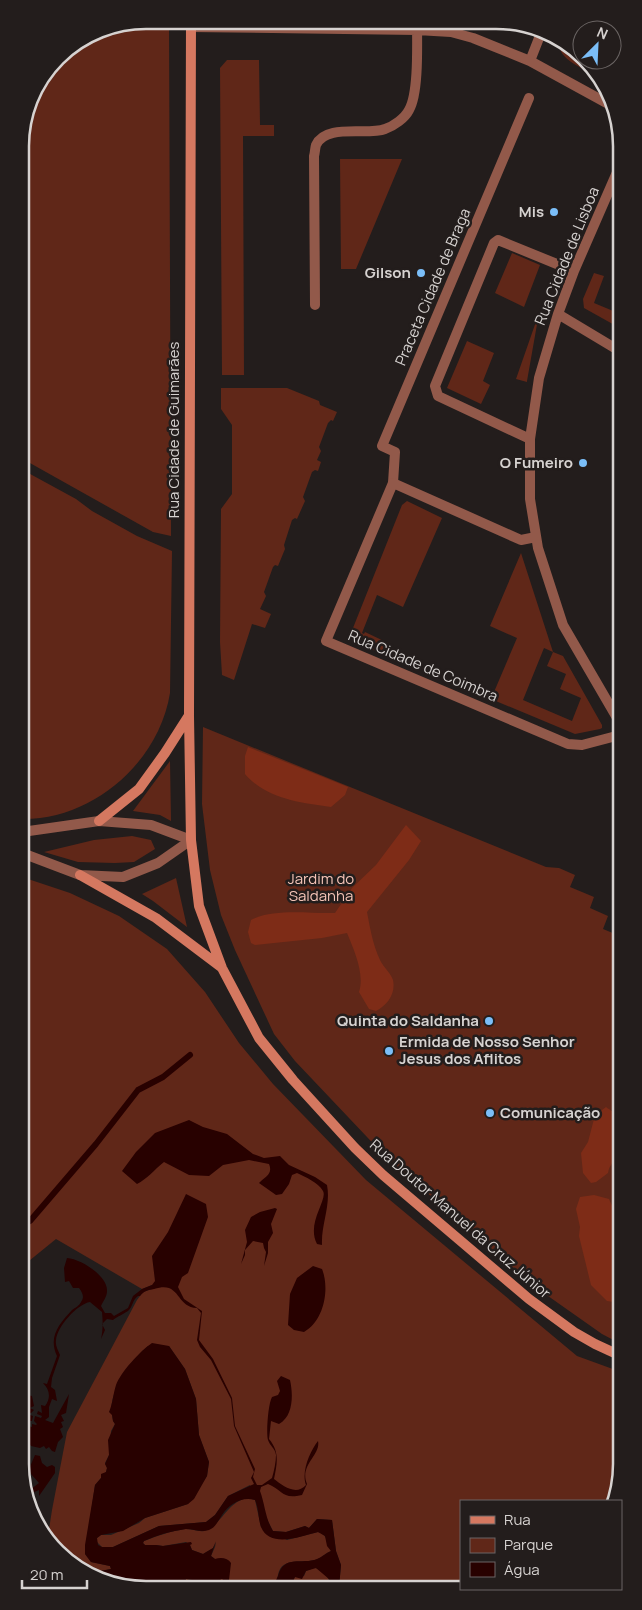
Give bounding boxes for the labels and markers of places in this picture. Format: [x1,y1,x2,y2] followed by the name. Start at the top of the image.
[519,201,544,222] place label: Mis
[548,206,560,218] marker: Mis
[365,262,411,283] place label: Gilson
[415,267,427,279] marker: Gilson
[500,452,573,473] place label: O Fumeiro
[577,457,589,469] marker: O Fumeiro
[337,1010,479,1031] place label: Quinta do Saldanha
[483,1015,495,1027] marker: Quinta do Saldanha
[399,1031,575,1069] place label: Ermida de Nosso Senhor Jesus dos Aflitos
[383,1045,395,1057] marker: Ermida de Nosso Senhor Jesus dos Aflitos
[500,1102,600,1123] place label: Comunicação
[484,1107,496,1119] marker: Comunicação

